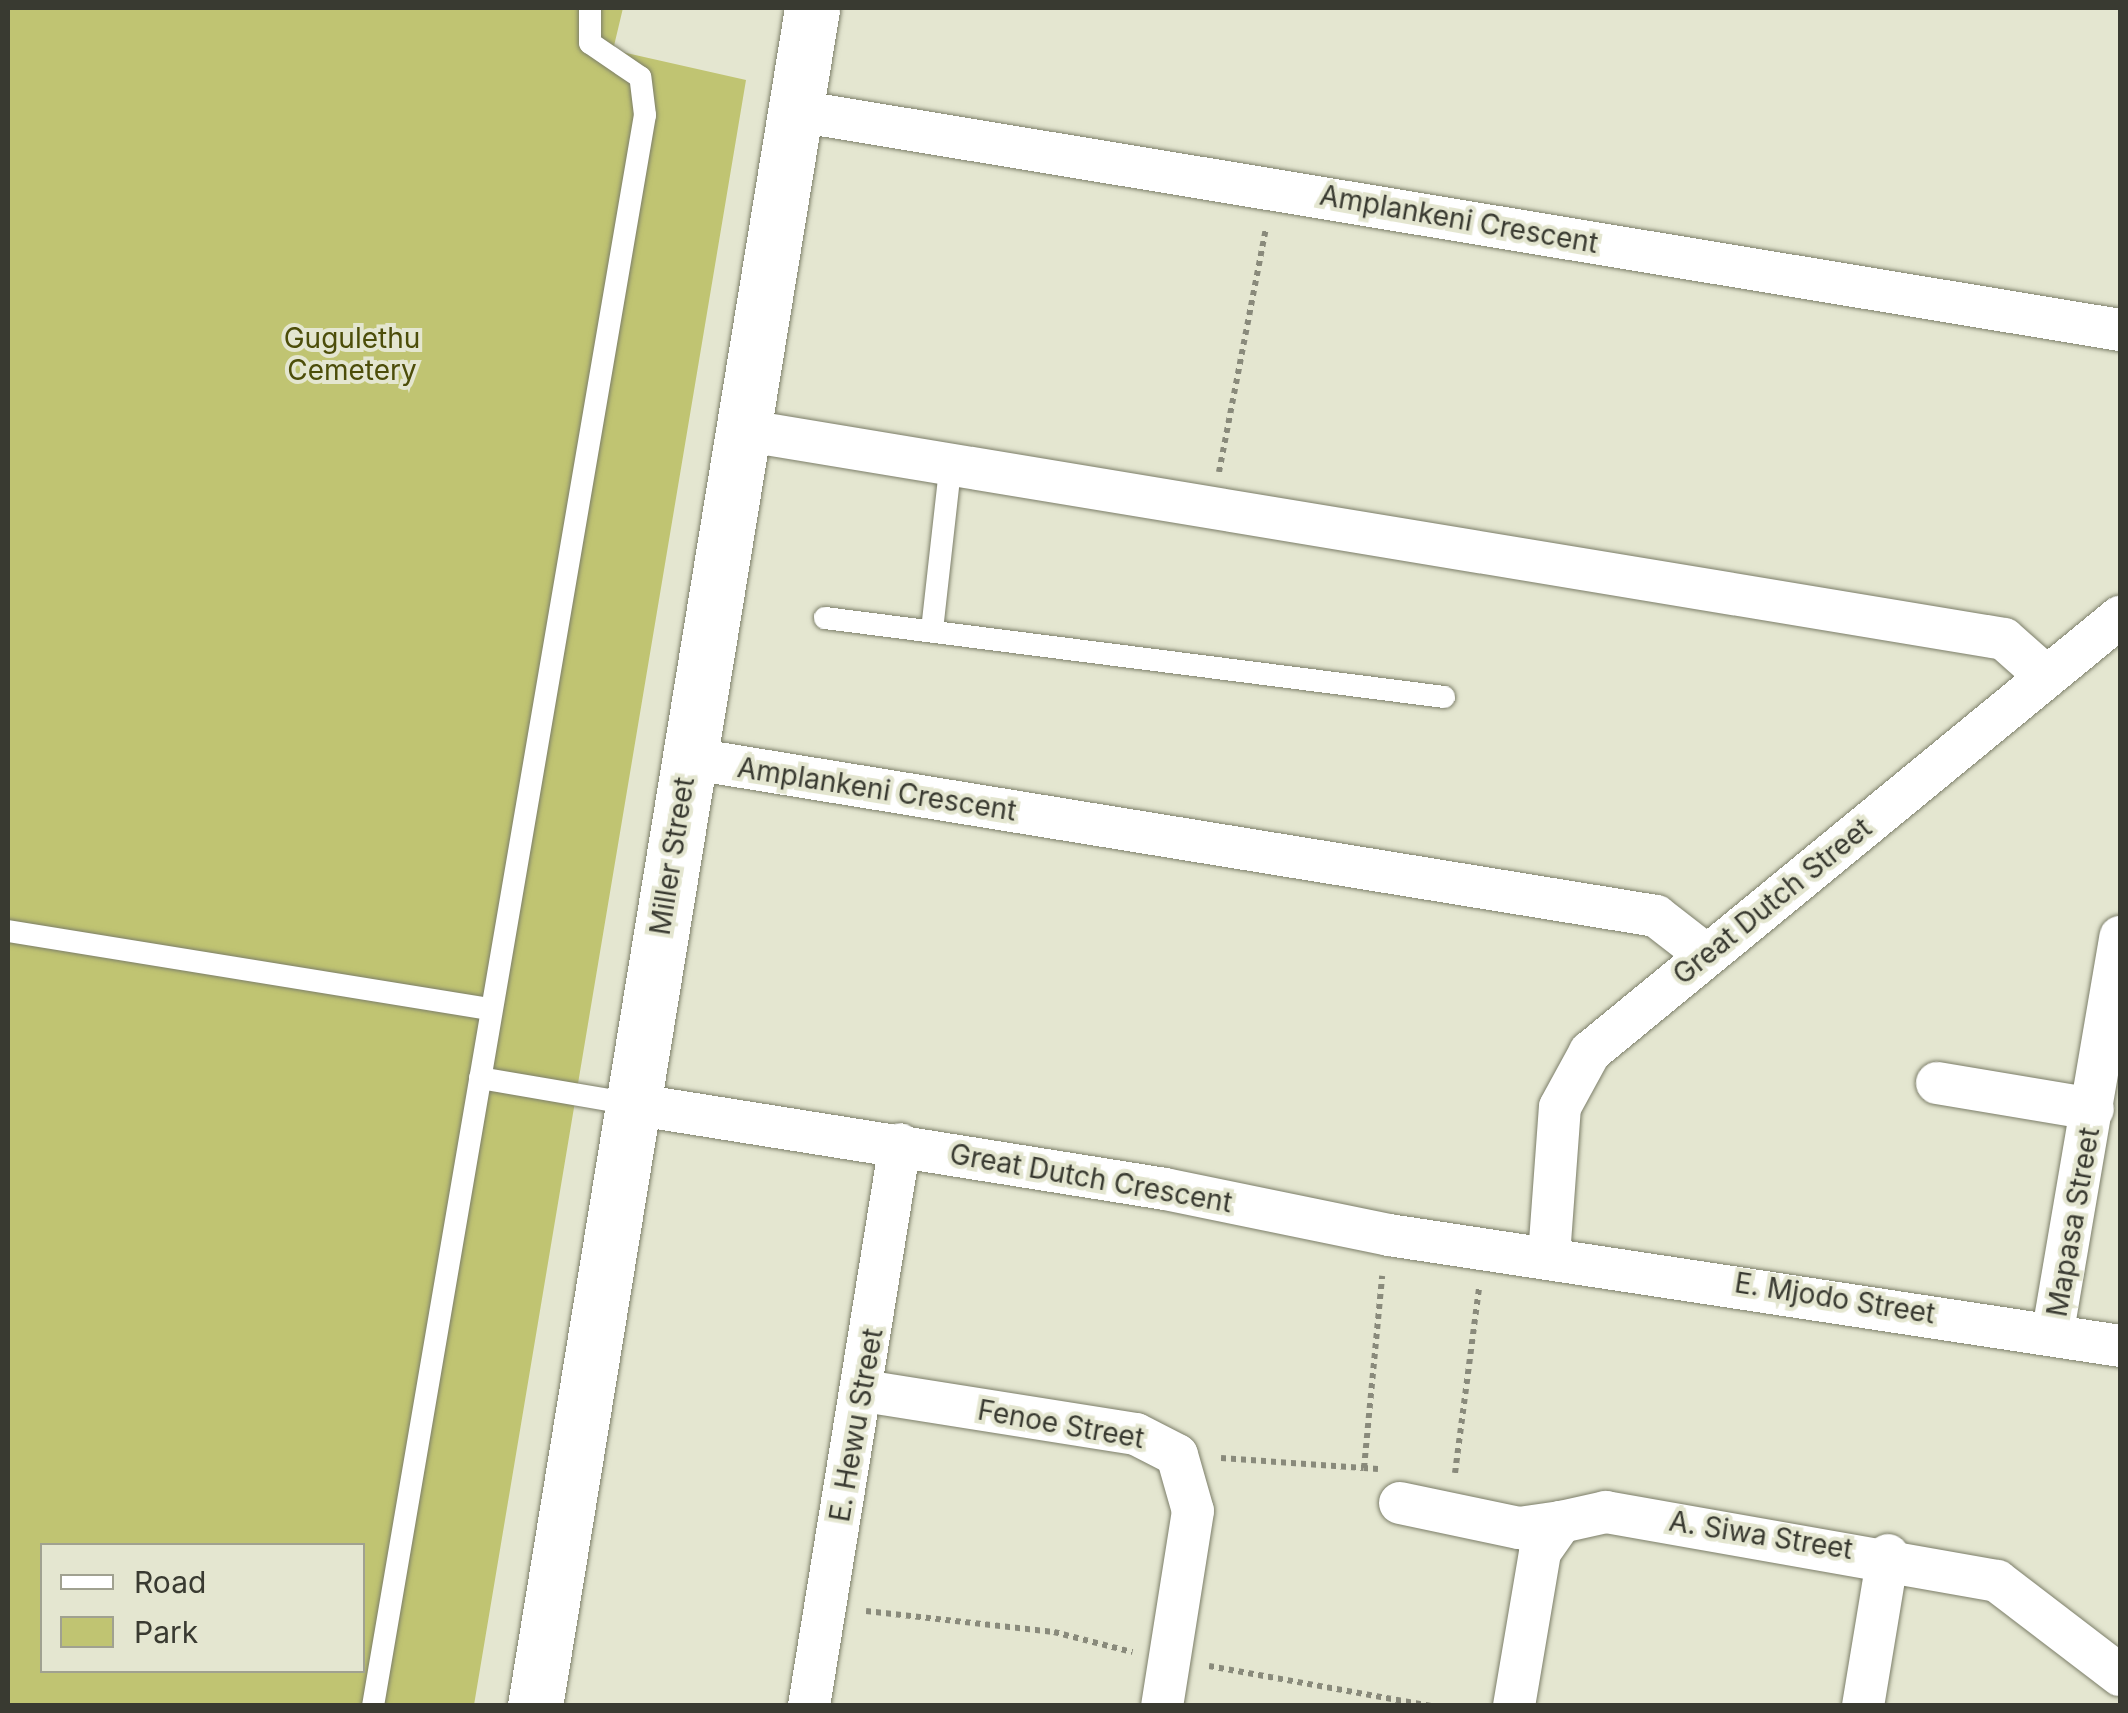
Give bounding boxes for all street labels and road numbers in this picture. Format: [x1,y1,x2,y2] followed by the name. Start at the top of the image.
[1317,178,1601,260] street label: Amplankeni Crescent
[735,750,1019,828] street label: Amplankeni Crescent
[643,775,701,937] street label: Miller Street
[1666,811,1878,991] street label: Great Dutch Street
[2040,1125,2106,1319] street label: Mapasa Street
[947,1137,1235,1219] street label: Great Dutch Crescent
[1732,1266,1938,1330] street label: E. Mjodo Street
[822,1326,890,1524] street label: E. Hewu Street
[975,1393,1147,1455] street label: Fenoe Street
[1667,1504,1855,1566] street label: A. Siwa Street

